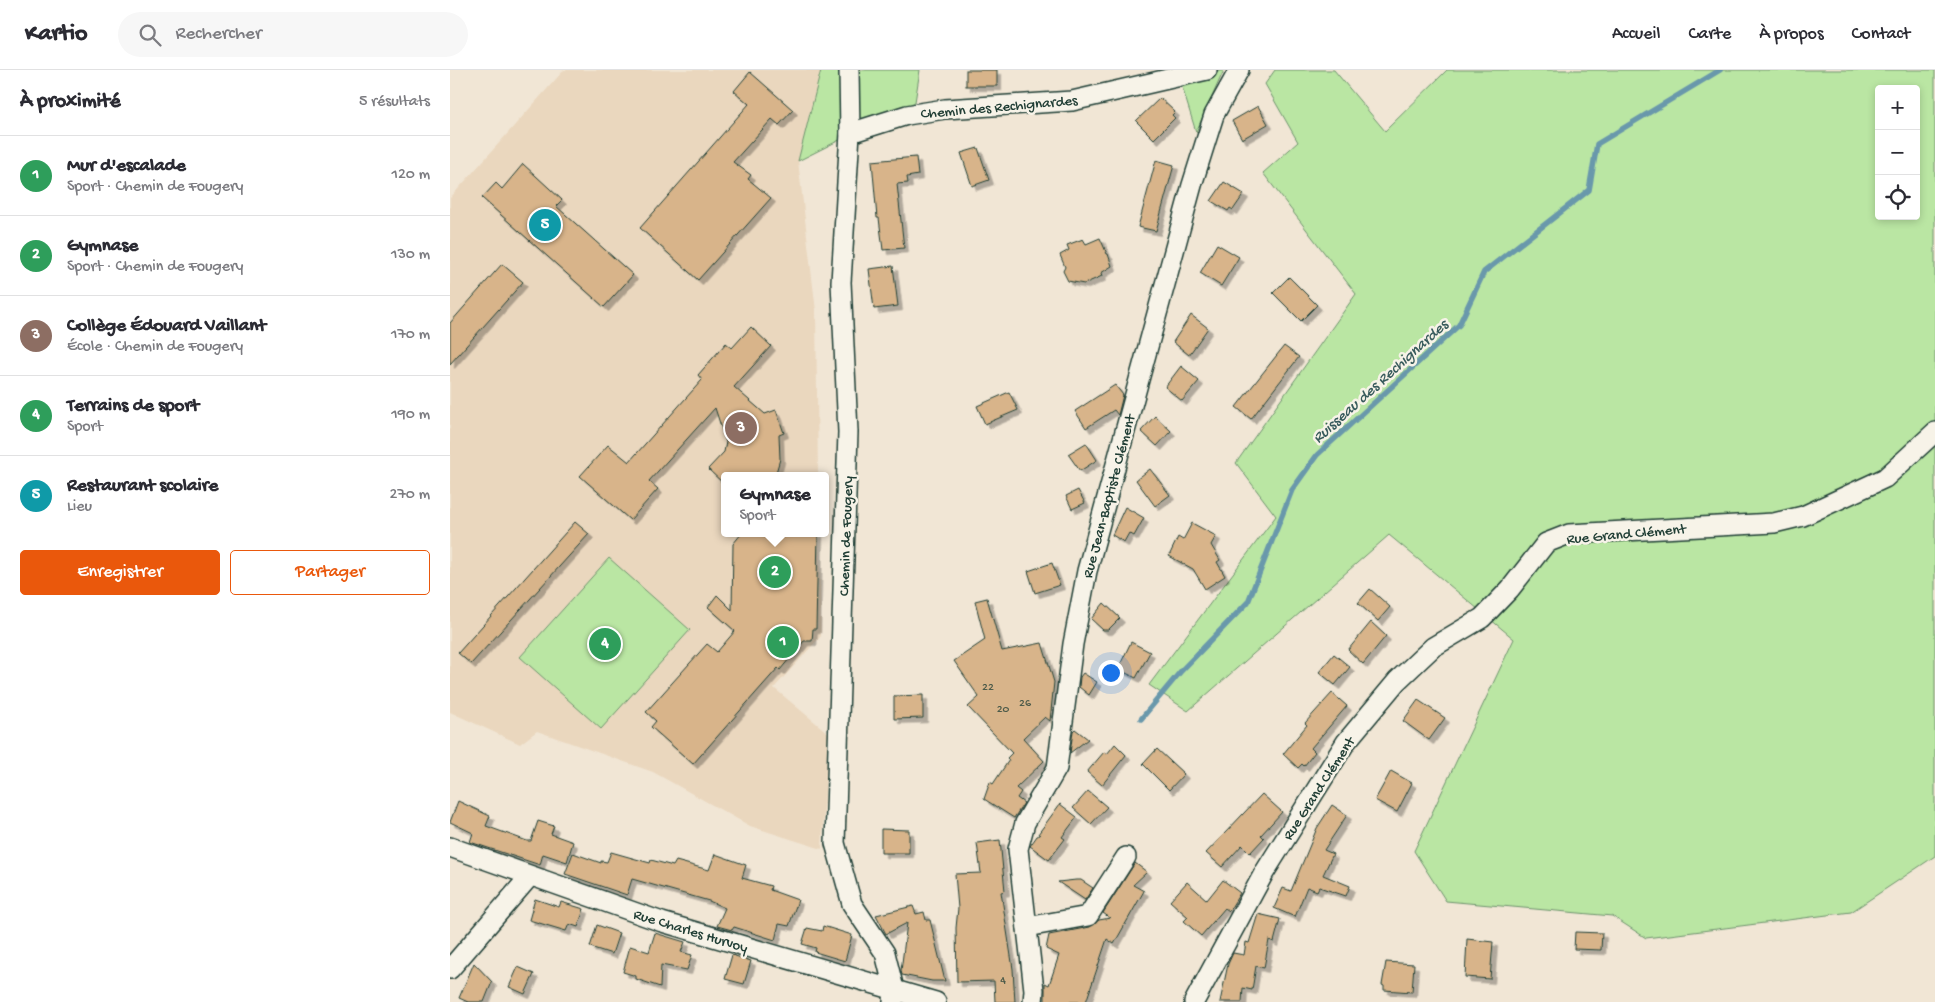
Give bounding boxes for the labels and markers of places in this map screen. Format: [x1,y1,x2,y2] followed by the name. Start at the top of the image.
[529,206,561,244] pin: 5
[725,409,757,447] pin: 3
[759,553,791,591] pin: 2
[767,623,799,661] pin: 1
[589,625,621,663] pin: 4

